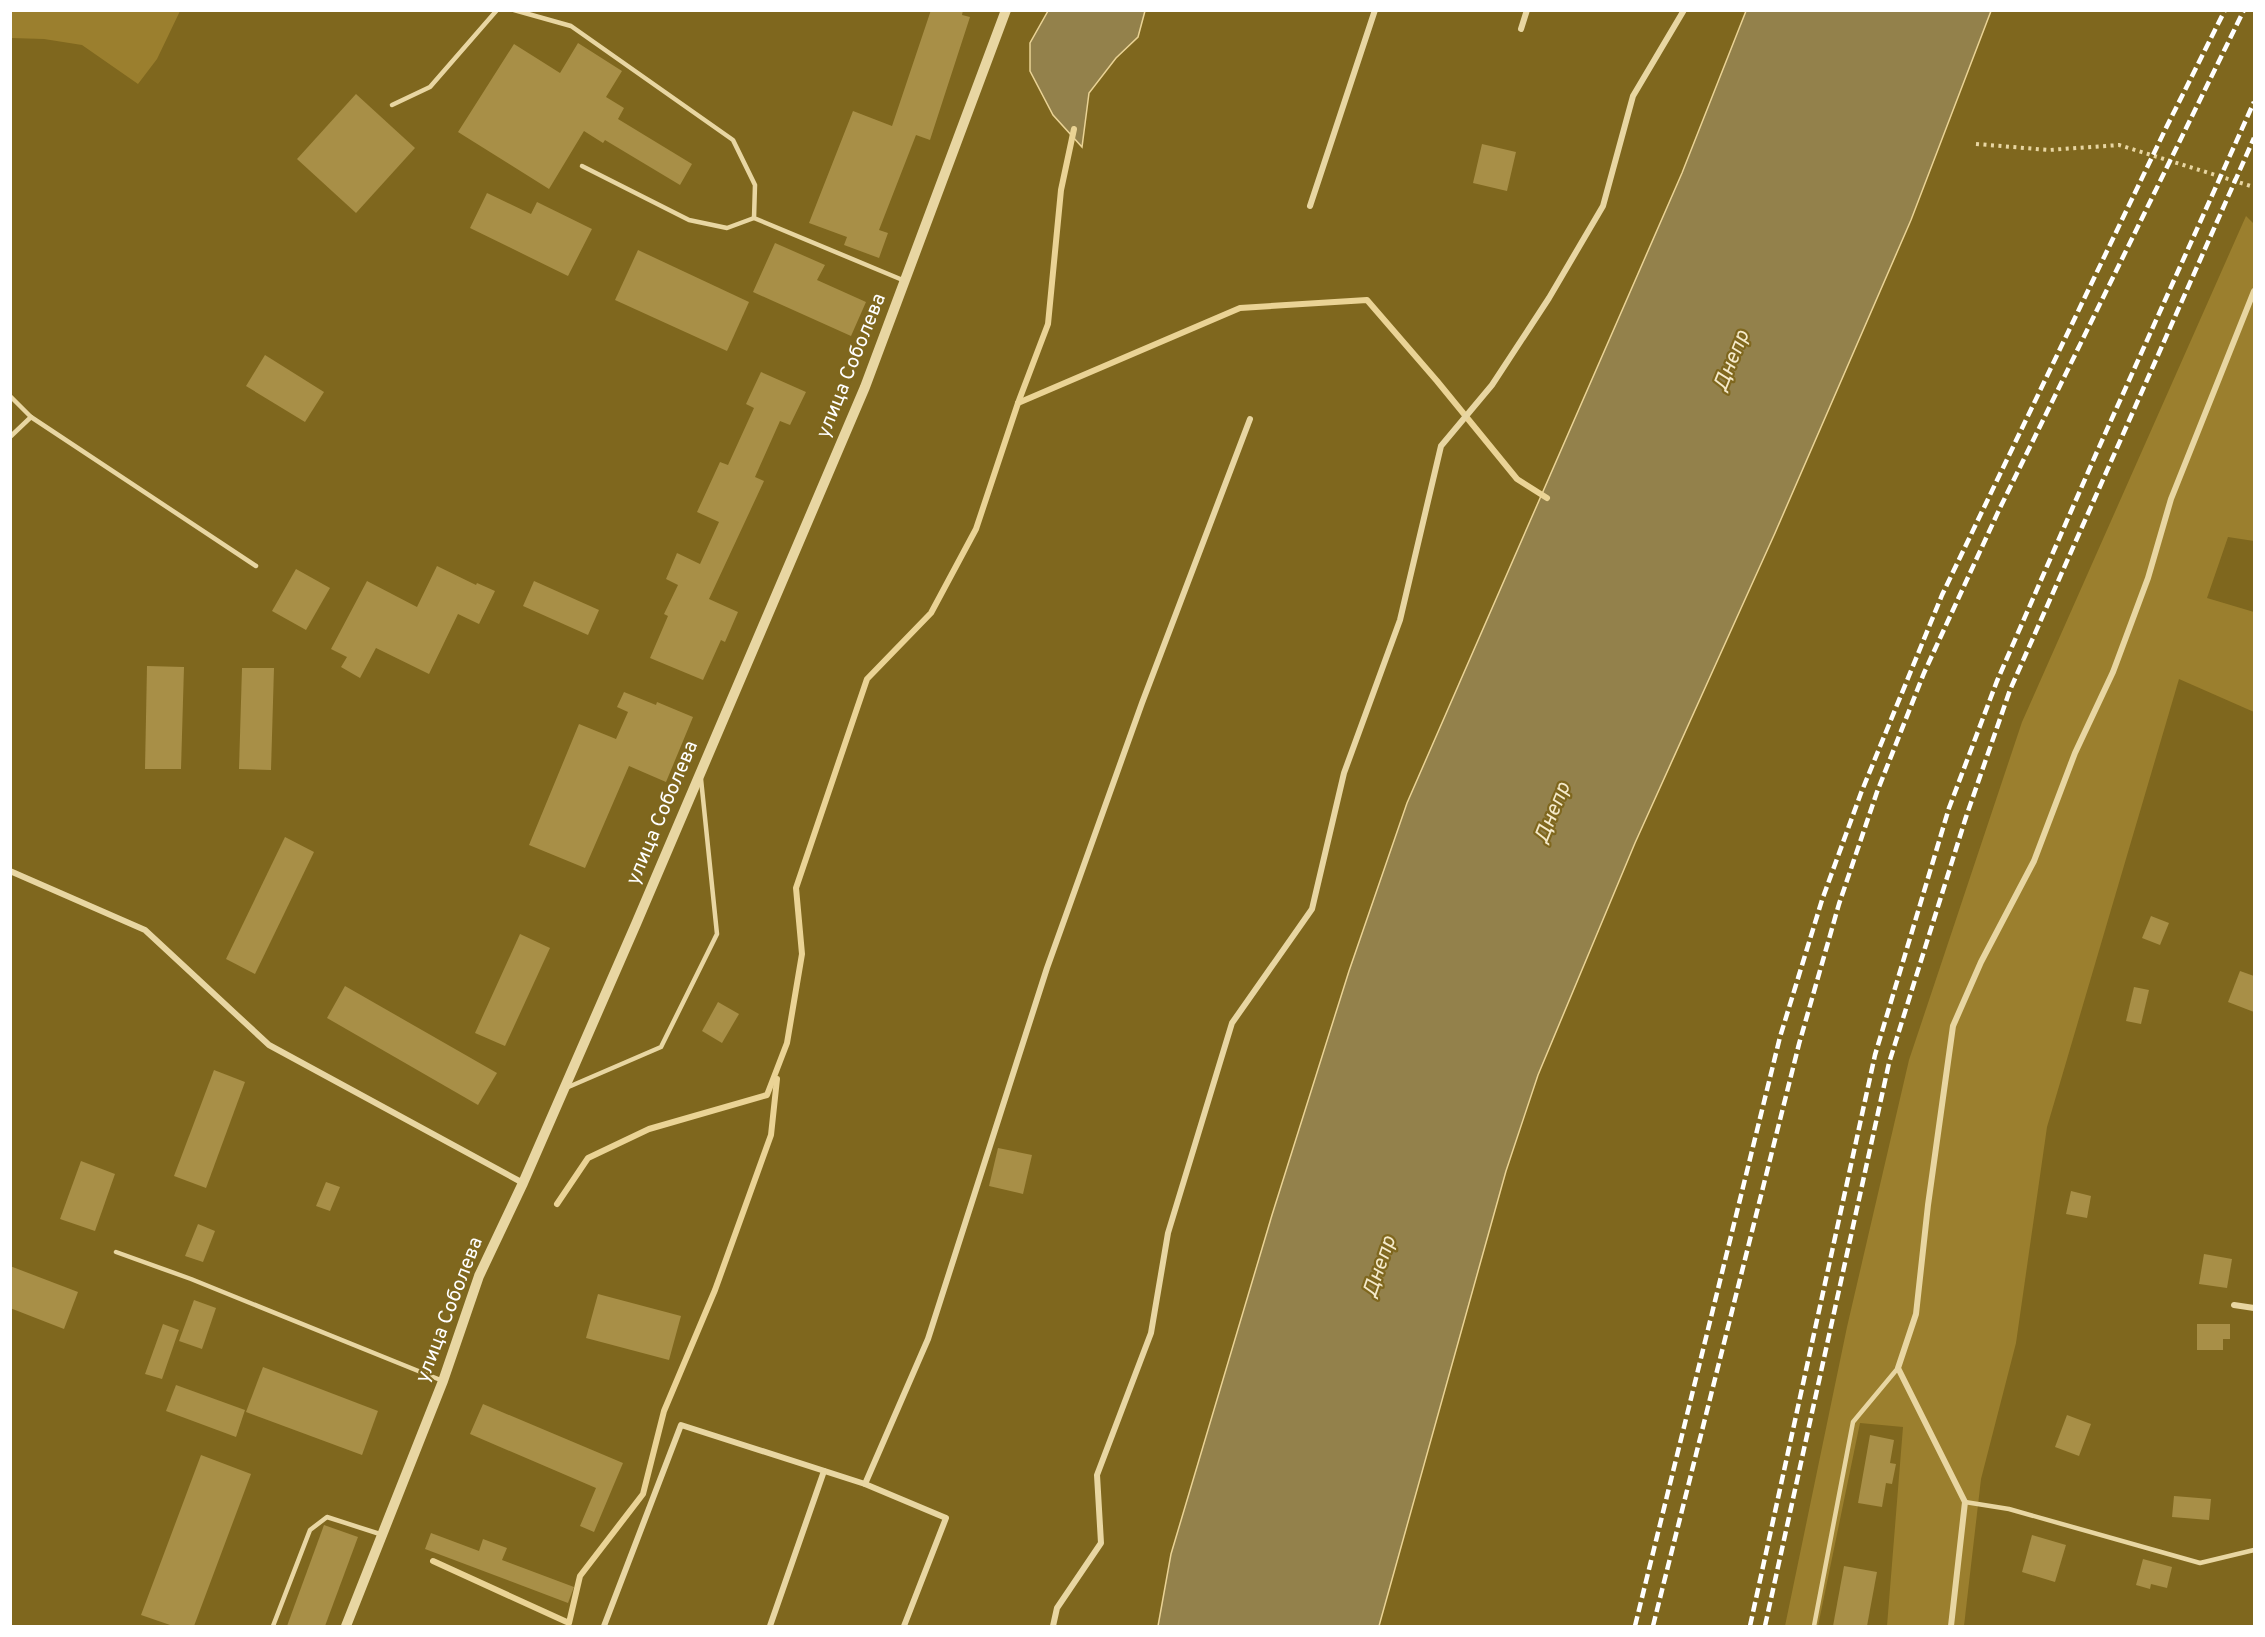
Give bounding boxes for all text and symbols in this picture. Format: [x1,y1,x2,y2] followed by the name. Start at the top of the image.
[811,290,893,442] street label: улица Соболева
[1708,326,1757,395] water label: Днепр
[621,737,705,889] street label: улица Соболева
[1529,778,1578,847] water label: Днепр
[1357,1232,1403,1301] water label: Днепр
[410,1233,490,1387] street label: улица Соболева

